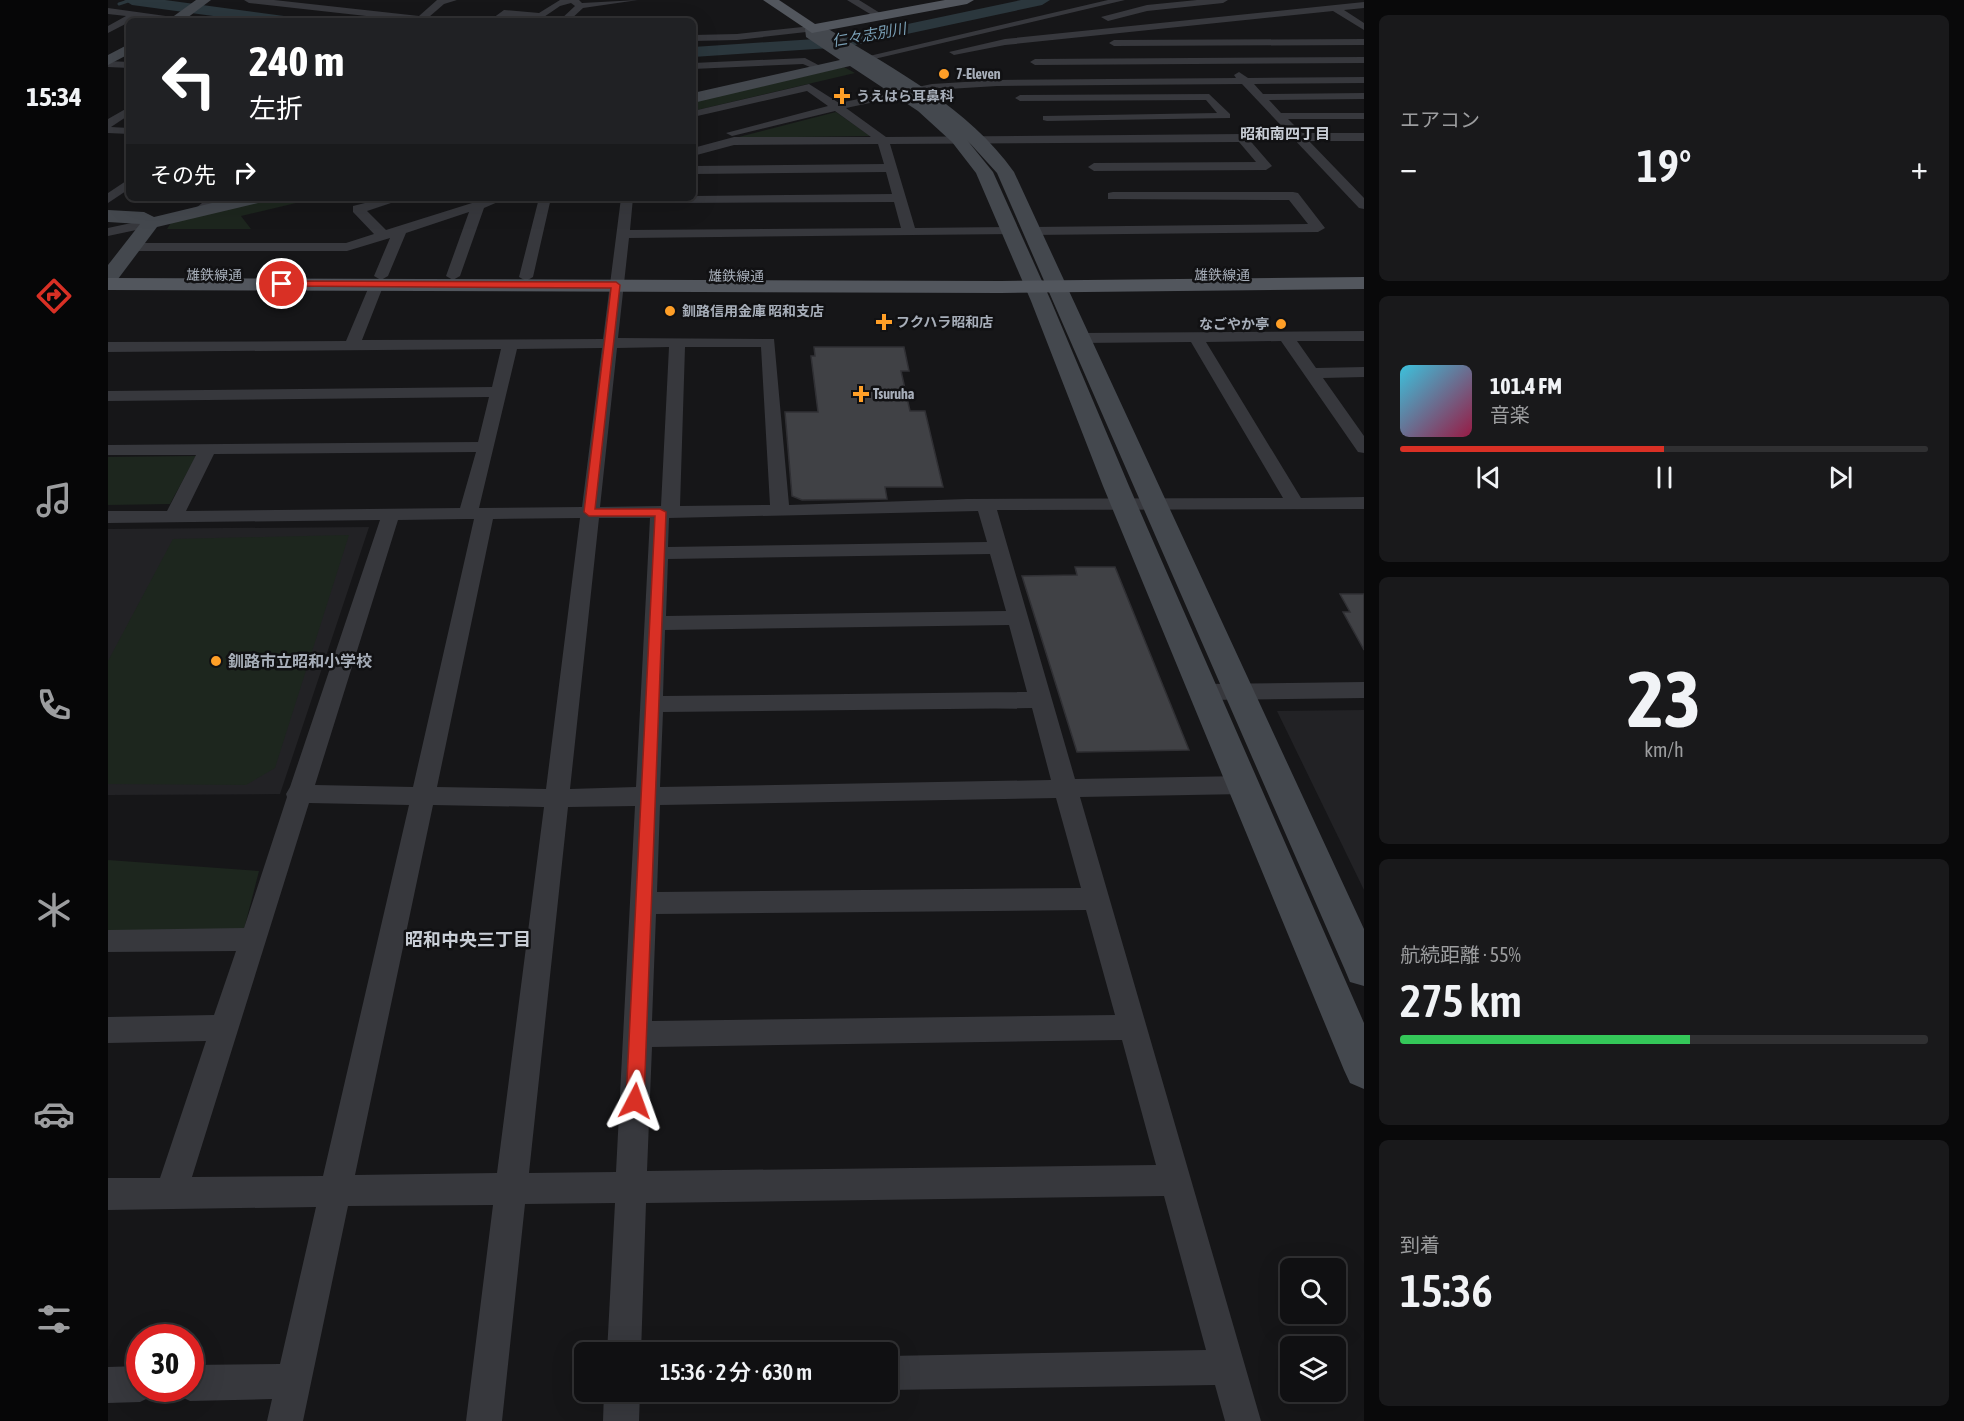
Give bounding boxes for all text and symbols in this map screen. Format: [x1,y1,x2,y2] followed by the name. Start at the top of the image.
[830,19,909,49] water label: 仁々志別川
[249,37,344,85] text: 240 m
[150,42,228,120] icon: left
[956,66,1001,82] place label: 7-Eleven
[937,67,951,81] marker: 7-Eleven
[26,81,82,112] text: 15:34
[833,87,851,105] marker: うえはら耳鼻科
[856,88,954,104] place label: うえはら耳鼻科
[249,93,303,124] text: 左折
[1400,108,1480,131] text: エアコン
[1240,125,1330,142] district label: 昭和南四丁目
[1637,140,1691,192] text: 19°
[1400,148,1417,186] text: −
[1911,148,1928,186] text: +
[228,156,261,189] icon: right
[150,162,216,188] text: その先
[256,258,307,309] pin
[186,267,242,283] street label: 雄鉄線通
[265,267,298,300] icon: arrive
[1194,267,1250,283] street label: 雄鉄線通
[708,268,764,284] street label: 雄鉄線通
[33,275,75,317] icon: directions
[682,303,824,319] place label: 釧路信用金庫 昭和支店
[663,304,677,318] marker: 釧路信用金庫 昭和支店
[896,314,993,330] place label: フクハラ昭和店
[877,315,891,329] marker: フクハラ昭和店
[1199,316,1269,332] place label: なごやか亭
[1274,317,1288,331] marker: なごやか亭
[1490,373,1562,399] text: 101.4 FM
[873,386,915,402] place label: Tsuruha
[854,387,868,401] marker: Tsuruha
[1490,403,1530,426] text: 音楽
[1472,461,1505,494] icon: previous
[1648,461,1681,494] icon: pause
[1824,461,1857,494] icon: next
[33,479,75,521] icon: music
[228,652,372,670] place label: 釧路市立昭和小学校
[209,654,223,668] marker: 釧路市立昭和小学校
[1627,654,1701,744] text: 23
[33,684,75,726] icon: phone
[1644,738,1684,761] text: km/h
[33,889,75,931] icon: climate
[405,929,531,950] district label: 昭和中央三丁目
[1400,943,1521,966] text: 航続距離 · 55%
[1400,975,1522,1027] text: 275 km
[603,1069,667,1133] position arrow
[33,1093,75,1135] icon: car
[1400,1233,1440,1256] text: 到着
[1280,1258,1346,1402] map controls
[1280,1258,1346,1324] button: search
[1400,1265,1493,1317] text: 15:36
[33,1298,75,1340] icon: filters
[126,1324,204,1402] speed limit sign: 30
[1280,1336,1346,1402] button: layers
[660,1359,812,1385] text: 15:36 · 2 分 · 630 m

